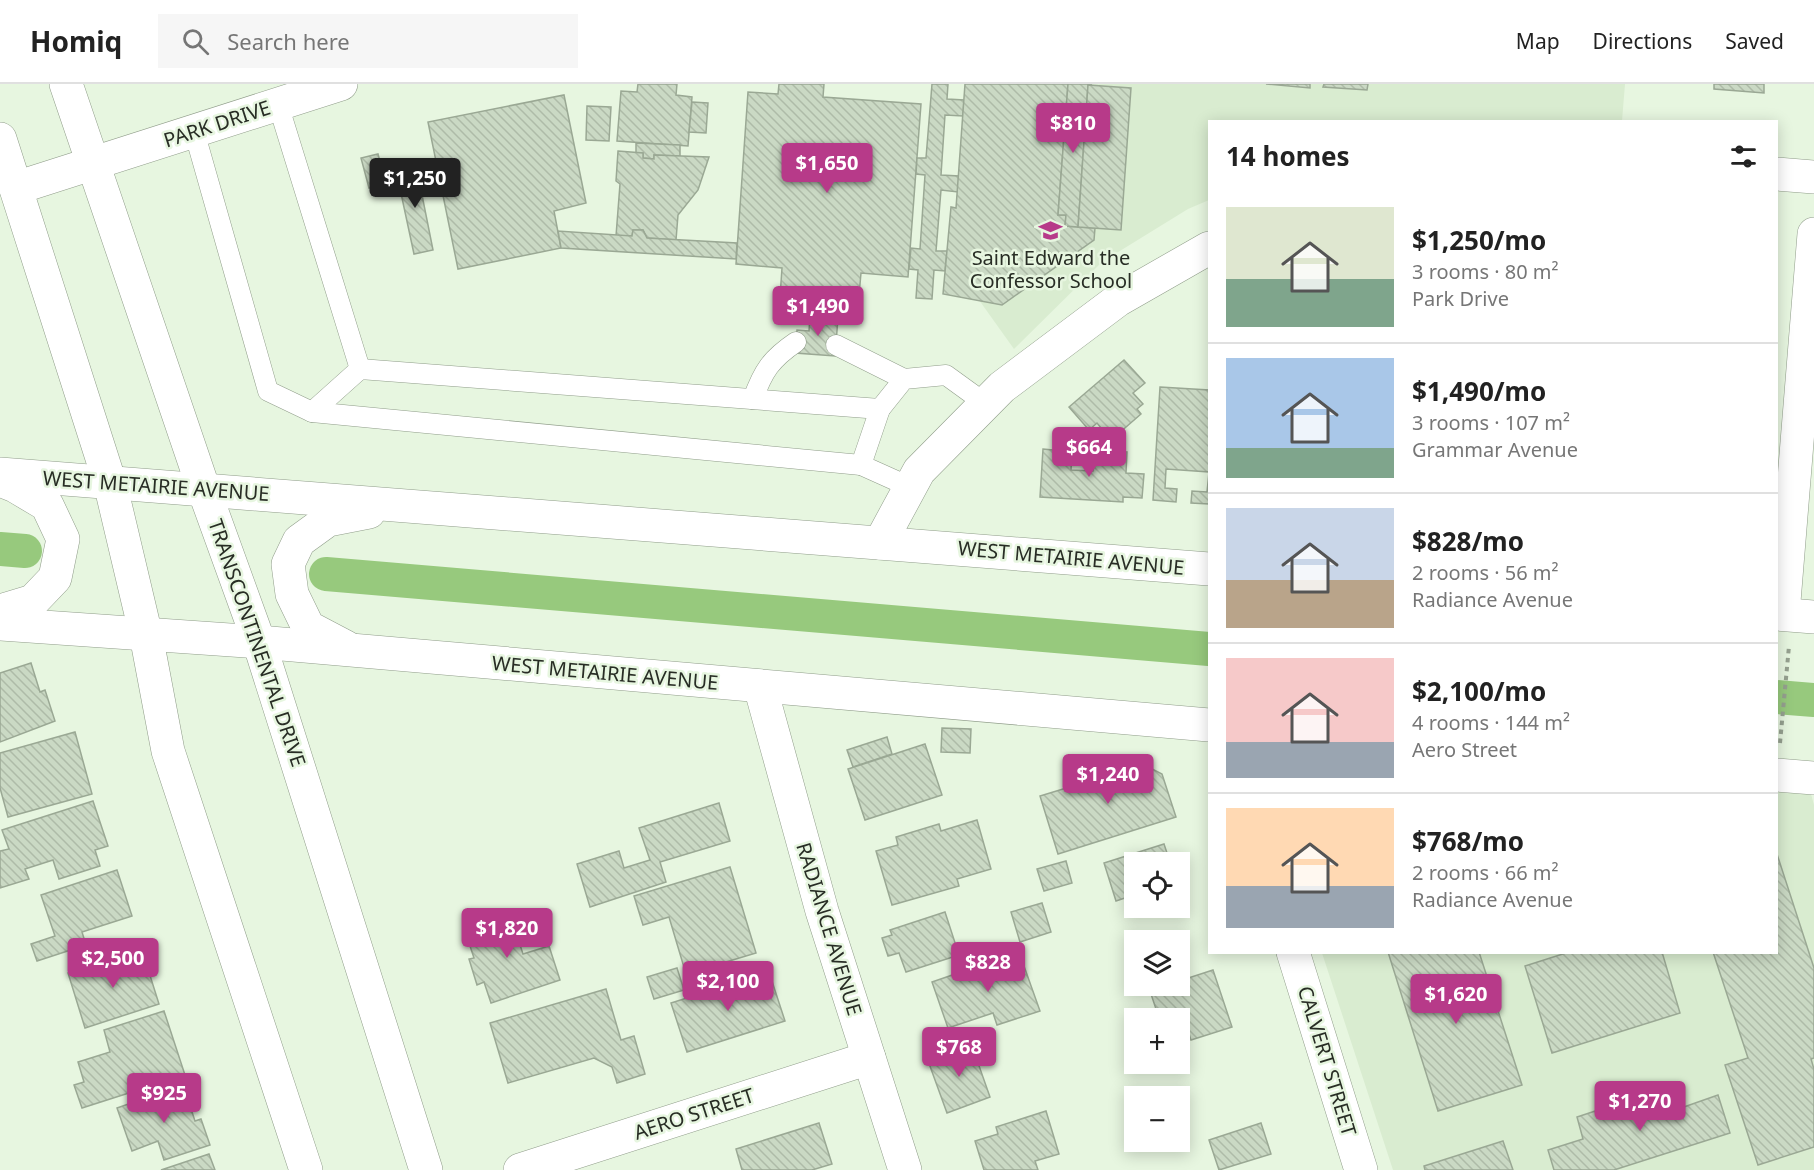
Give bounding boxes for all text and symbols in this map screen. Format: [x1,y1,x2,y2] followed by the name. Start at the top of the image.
[158,14,578,68] search box
[30,22,122,60] text: Homiq
[179,25,212,58] icon: search
[227,26,350,56] text: Search here
[1516,27,1560,55] text: Map
[1593,27,1692,55] text: Directions
[1725,27,1784,55] text: Saved
[160,94,274,153] street label: PARK DRIVE
[1037,103,1109,154] pin: $810
[1050,109,1096,136] text: $810
[1226,138,1350,174] text: 14 homes
[1727,140,1760,173] icon: filters
[778,143,876,194] pin: $1,650
[796,149,858,176] text: $1,650
[366,158,464,209] pin: $1,250
[384,164,446,191] text: $1,250
[1038,217,1064,243] school or university icon: Saint Edward the Confessor School
[1412,222,1546,258] text: $1,250/mo
[1274,231,1346,303] icon: home
[970,244,1132,294] place label: Saint Edward the Confessor School
[1412,258,1559,285] text: 3 rooms · 80 m²
[1412,285,1509,312] text: Park Drive
[769,286,867,337] pin: $1,490
[787,292,849,319] text: $1,490
[1412,373,1546,409] text: $1,490/mo
[1274,382,1346,454] icon: home
[1412,409,1570,436] text: 3 rooms · 107 m²
[1053,427,1125,478] pin: $664
[1066,433,1112,460] text: $664
[1412,436,1578,463] text: Grammar Avenue
[42,464,270,507] street label: WEST METAIRIE AVENUE
[202,515,313,770] street label: TRANSCONTINENTAL DRIVE
[1412,523,1524,559] text: $828/mo
[1274,532,1346,604] icon: home
[957,534,1185,581] street label: WEST METAIRIE AVENUE
[1412,559,1559,586] text: 2 rooms · 56 m²
[1412,586,1573,613] text: Radiance Avenue
[491,649,719,696] street label: WEST METAIRIE AVENUE
[1412,673,1546,709] text: $2,100/mo
[1274,682,1346,754] icon: home
[1412,709,1570,736] text: 4 rooms · 144 m²
[1412,736,1517,763] text: Aero Street
[1059,754,1157,805] pin: $1,240
[1077,760,1139,787] text: $1,240
[1412,823,1524,859] text: $768/mo
[1274,832,1346,904] icon: home
[790,839,869,1019] street label: RADIANCE AVENUE
[1124,852,1190,1152] map controls
[1124,852,1190,918] button: locate
[1412,859,1559,886] text: 2 rooms · 66 m²
[1412,886,1573,913] text: Radiance Avenue
[458,908,556,959] pin: $1,820
[476,914,538,941] text: $1,820
[1124,930,1190,996] button: layers
[64,938,162,989] pin: $2,500
[952,942,1024,993] pin: $828
[82,944,144,971] text: $2,500
[965,948,1011,975] text: $828
[679,961,777,1012] pin: $2,100
[697,967,759,994] text: $2,100
[1407,974,1505,1025] pin: $1,620
[1425,980,1487,1007] text: $1,620
[1292,983,1363,1139] street label: CALVERT STREET
[1124,1008,1190,1074] button: +
[923,1027,995,1078] pin: $768
[936,1033,982,1060] text: $768
[128,1073,200,1124] pin: $925
[141,1079,187,1106] text: $925
[630,1081,757,1146] street label: AERO STREET
[1591,1081,1689,1132] pin: $1,270
[1124,1086,1190,1152] button: −
[1609,1087,1671,1114] text: $1,270

